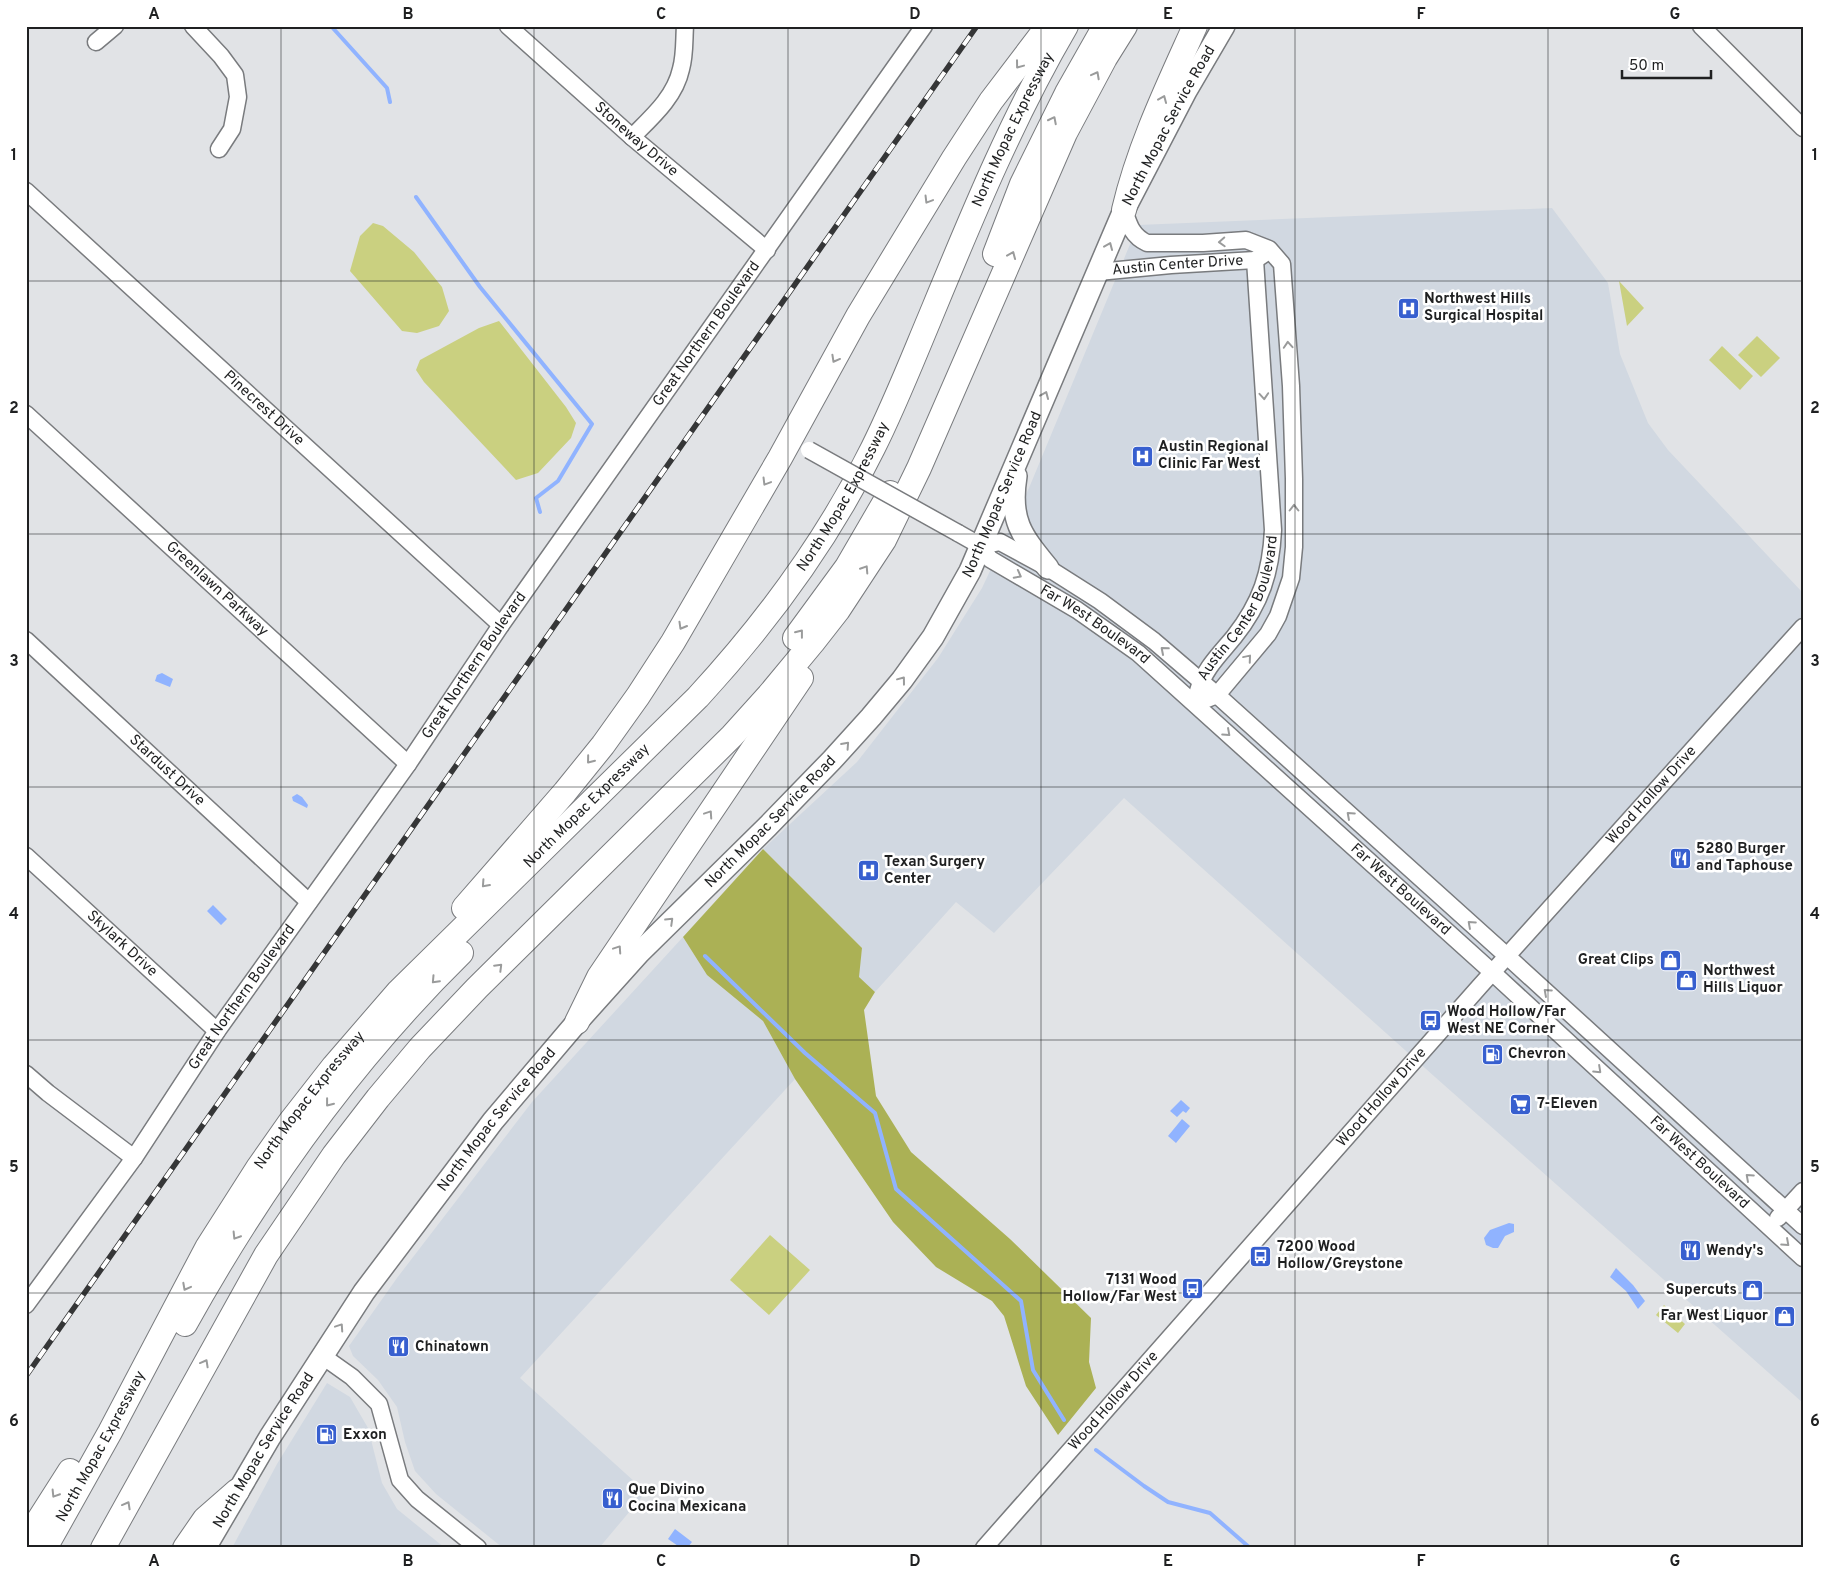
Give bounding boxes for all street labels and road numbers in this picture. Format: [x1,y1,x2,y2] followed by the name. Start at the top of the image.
[1118,42,1220,209] street label: North Mopac Service Road
[968,49,1059,210] street label: North Mopac Expressway
[590,98,682,181] street label: Stoneway Drive
[1111,251,1244,280] street label: Austin Center Drive
[649,258,764,410] street label: Great Northern Boulevard
[219,366,308,450] street label: Pinecrest Drive
[958,409,1046,581] street label: North Mopac Service Road
[793,419,894,575] street label: North Mopac Expressway
[1194,535,1282,684] street label: Austin Center Boulevard
[162,537,272,641] street label: Greenlawn Parkway
[1036,581,1154,669] street label: Far West Boulevard
[418,588,531,743] street label: Great Northern Boulevard
[125,731,209,810] street label: Stardust Drive
[520,740,654,872] street label: North Mopac Expressway
[1602,742,1701,849] street label: Wood Hollow Drive
[701,752,840,892] street label: North Mopac Service Road
[1346,839,1455,940] street label: Far West Boulevard
[82,907,161,981] street label: Skylark Drive
[184,921,300,1074] street label: Great Northern Boulevard
[250,1027,369,1173] street label: North Mopac Expressway
[434,1044,560,1196] street label: North Mopac Service Road
[1333,1044,1431,1151] street label: Wood Hollow Drive
[1646,1112,1753,1213] street label: Far West Boulevard
[1065,1347,1163,1455] street label: Wood Hollow Drive
[52,1368,150,1525] street label: North Mopac Expressway
[209,1369,319,1532] street label: North Mopac Service Road

